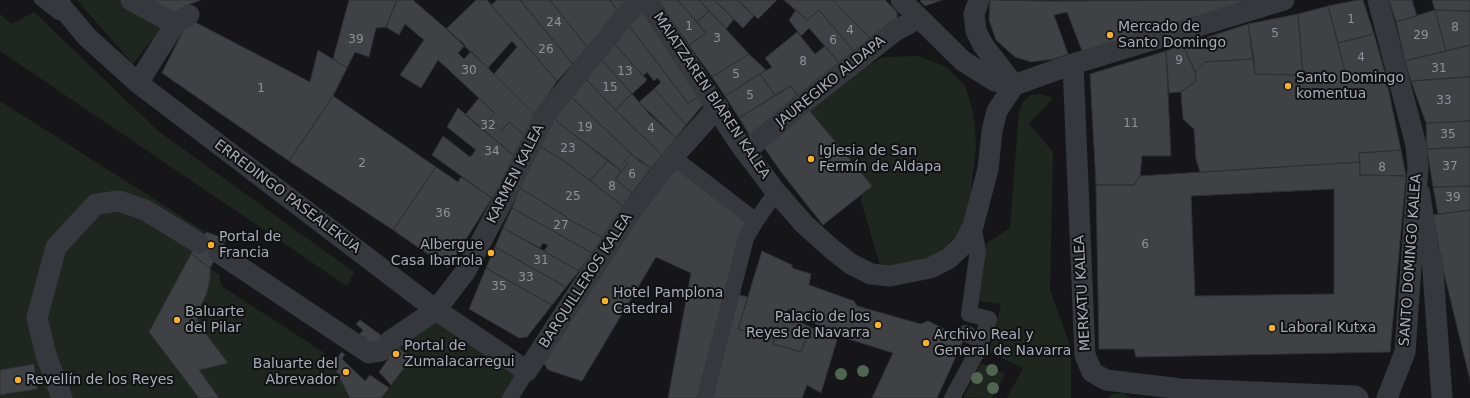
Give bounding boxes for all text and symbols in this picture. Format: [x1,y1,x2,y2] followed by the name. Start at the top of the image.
[649,10,773,182] street label: MAIATZAREN BIAREN KALEA
[1347,13,1355,27] house number: 1
[546,16,562,30] house number: 24
[1118,19,1226,52] place label: Mercado de Santo Domingo
[685,20,693,34] house number: 1
[1451,21,1459,35] house number: 8
[846,24,854,38] house number: 4
[1271,27,1279,41] house number: 5
[1413,29,1429,43] house number: 29
[1105,30,1115,40] marker: Mercado de Santo Domingo
[713,32,721,46] house number: 3
[348,33,364,47] house number: 39
[773,33,889,131] street label: JAUREGIKO ALDAPA
[829,34,837,48] house number: 6
[538,43,554,57] house number: 26
[1357,51,1365,65] house number: 4
[1175,54,1183,68] house number: 9
[799,55,807,69] house number: 8
[1431,62,1447,76] house number: 31
[461,64,477,78] house number: 30
[617,65,633,79] house number: 13
[732,68,740,82] house number: 5
[1296,70,1404,102] place label: Santo Domingo komentua
[602,81,618,95] house number: 15
[1283,81,1293,91] marker: Santo Domingo komentua
[257,82,265,96] house number: 1
[746,89,754,103] house number: 5
[1436,94,1452,108] house number: 33
[1123,117,1139,131] house number: 11
[480,119,496,133] house number: 32
[577,121,593,135] house number: 19
[484,122,548,226] street label: KARMEN KALEA
[647,122,655,136] house number: 4
[1440,128,1456,142] house number: 35
[211,137,363,257] street label: ERREDINGO PASEALEKUA
[560,142,576,156] house number: 23
[819,143,942,176] place label: Iglesia de San Fermín de Aldapa
[484,145,500,159] house number: 34
[806,154,816,164] marker: Iglesia de San Fermín de Aldapa
[358,157,366,171] house number: 2
[1442,160,1458,174] house number: 37
[1378,161,1386,175] house number: 8
[628,168,636,182] house number: 6
[1397,173,1425,347] street label: SANTO DOMINGO KALEA
[608,180,616,194] house number: 8
[565,190,581,204] house number: 25
[1445,191,1461,205] house number: 39
[435,207,451,221] house number: 36
[536,210,636,352] street label: BARQUILLEROS KALEA
[553,219,569,233] house number: 27
[219,229,281,262] place label: Portal de Francia
[1072,235,1094,351] street label: MERKATU KALEA
[391,237,483,270] place label: Albergue Casa Ibarrola
[1141,238,1149,252] house number: 6
[206,240,216,250] marker: Portal de Francia
[486,248,496,258] marker: Albergue Casa Ibarrola
[533,254,549,268] house number: 31
[518,271,534,285] house number: 33
[491,280,507,294] house number: 35
[613,285,723,318] place label: Hotel Pamplona Catedral
[600,296,610,306] marker: Hotel Pamplona Catedral
[185,304,244,336] place label: Baluarte del Pilar
[746,309,870,342] place label: Palacio de los Reyes de Navarra
[172,315,182,325] marker: Baluarte del Pilar
[873,320,883,330] marker: Palacio de los Reyes de Navarra
[1280,320,1376,336] place label: Laboral Kutxa
[1267,323,1277,333] marker: Laboral Kutxa
[934,327,1071,360] place label: Archivo Real y General de Navarra
[404,338,515,370] place label: Portal de Zumalacarregui
[921,338,931,348] marker: Archivo Real y General de Navarra
[391,349,401,359] marker: Portal de Zumalacarregui
[253,356,338,388] place label: Baluarte del Abrevador
[341,367,351,377] marker: Baluarte del Abrevador
[26,372,174,388] place label: Revellín de los Reyes
[13,375,23,385] marker: Revellín de los Reyes

